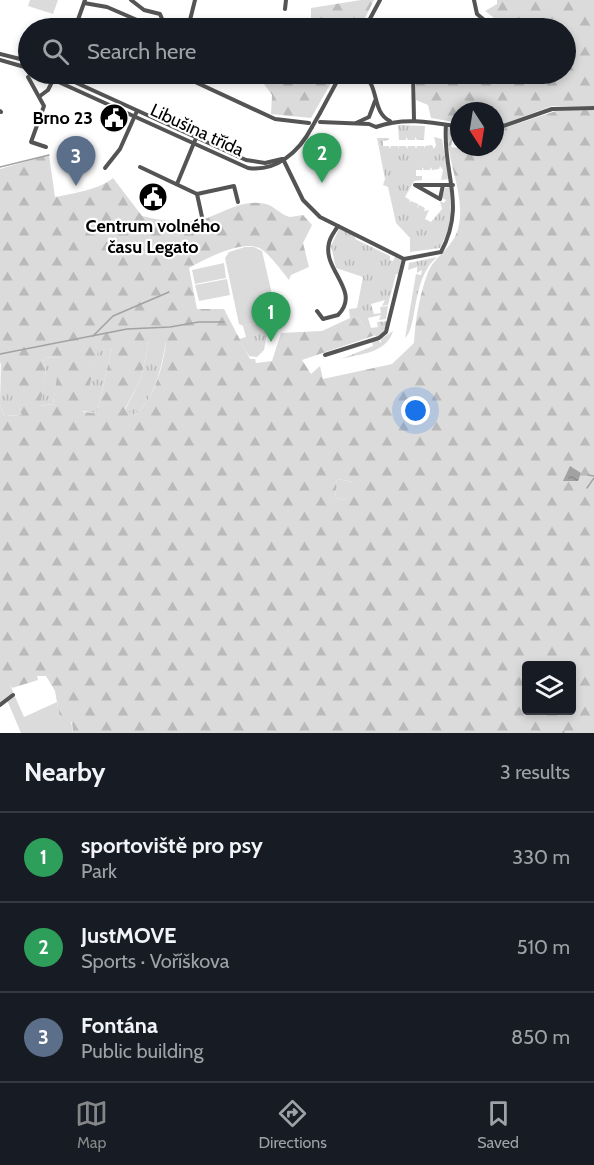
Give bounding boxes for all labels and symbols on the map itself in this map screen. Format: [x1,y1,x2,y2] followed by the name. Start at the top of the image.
[147,99,248,161] street label: Libušina třída
[98,102,130,134] public building icon: Brno 23
[450,102,504,156] north arrow
[32,107,93,129] place label: Brno 23
[302,134,342,183] pin: 2
[56,136,96,186] pin: 3
[137,181,169,213] public building icon: Centrum volného času Legato
[86,215,220,258] place label: Centrum volného času Legato
[252,292,290,342] pin: 1
[401,396,430,425] your location

